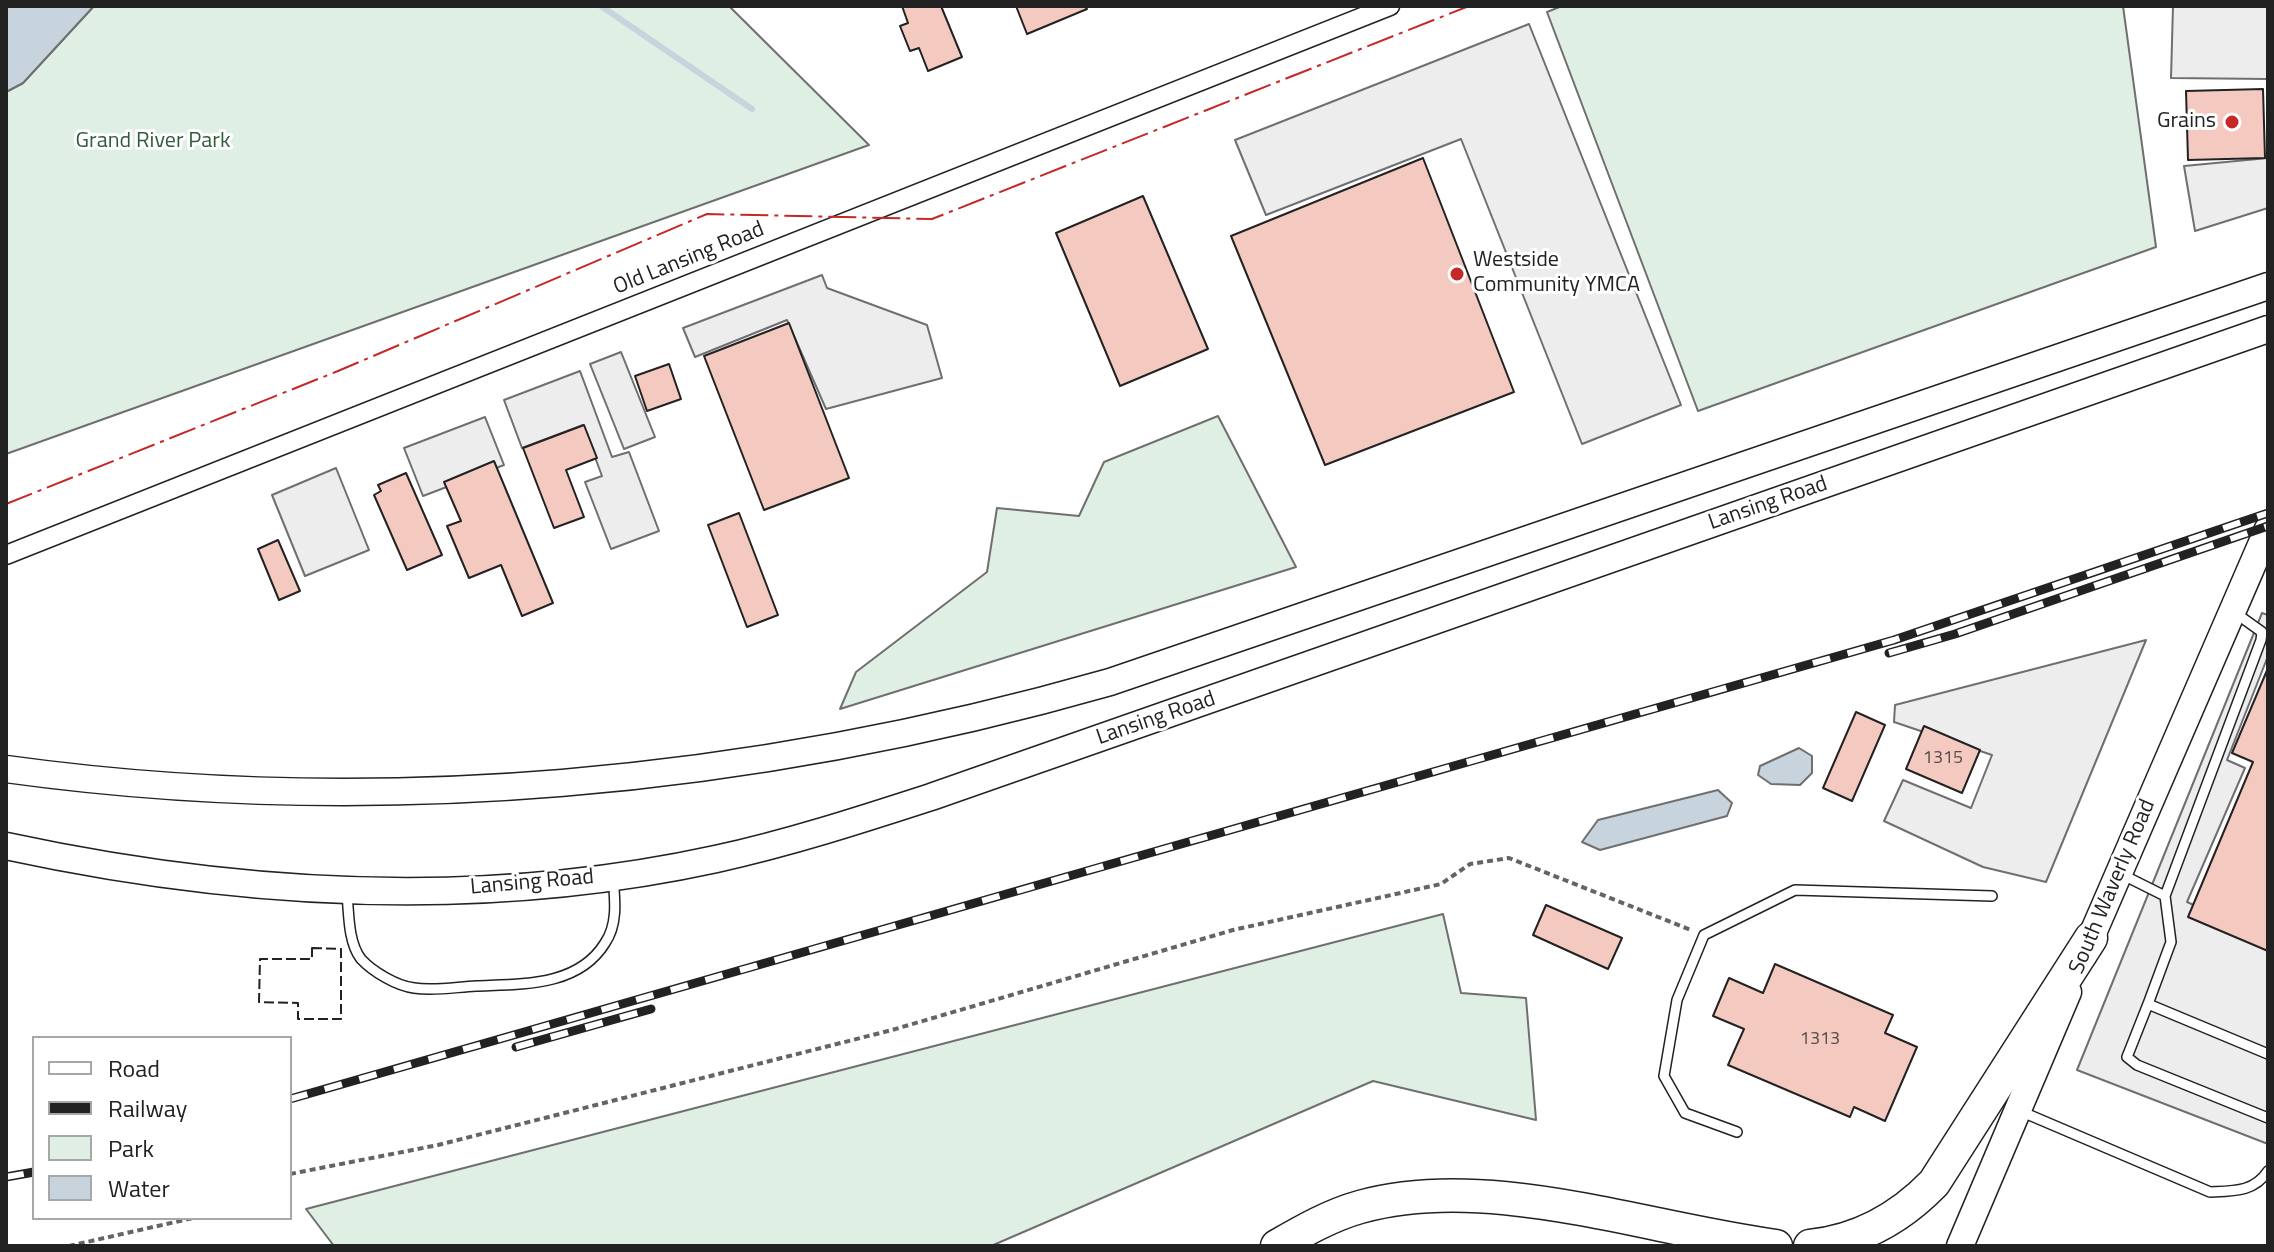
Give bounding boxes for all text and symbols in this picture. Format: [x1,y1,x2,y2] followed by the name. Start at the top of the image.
[2157,109,2216,135] place label: Grains
[2223,113,2241,131] marker: Grains
[76,129,230,155] park label: Grand River Park
[610,217,768,301] street label: Old Lansing Road
[1473,248,1640,300] place label: Westside Community YMCA
[1448,265,1466,283] marker: Westside Community YMCA
[1705,471,1831,537] street label: Lansing Road
[1093,686,1219,752] street label: Lansing Road
[1923,748,1963,770] house number: 1315
[2064,796,2162,978] street label: South Waverly Road
[469,864,595,902] street label: Lansing Road
[1800,1029,1840,1051] house number: 1313
[32,1036,292,1220] legend
[108,1050,160,1086] text: Road
[108,1090,187,1126] text: Railway
[108,1130,154,1166] text: Park
[108,1170,170,1206] text: Water

